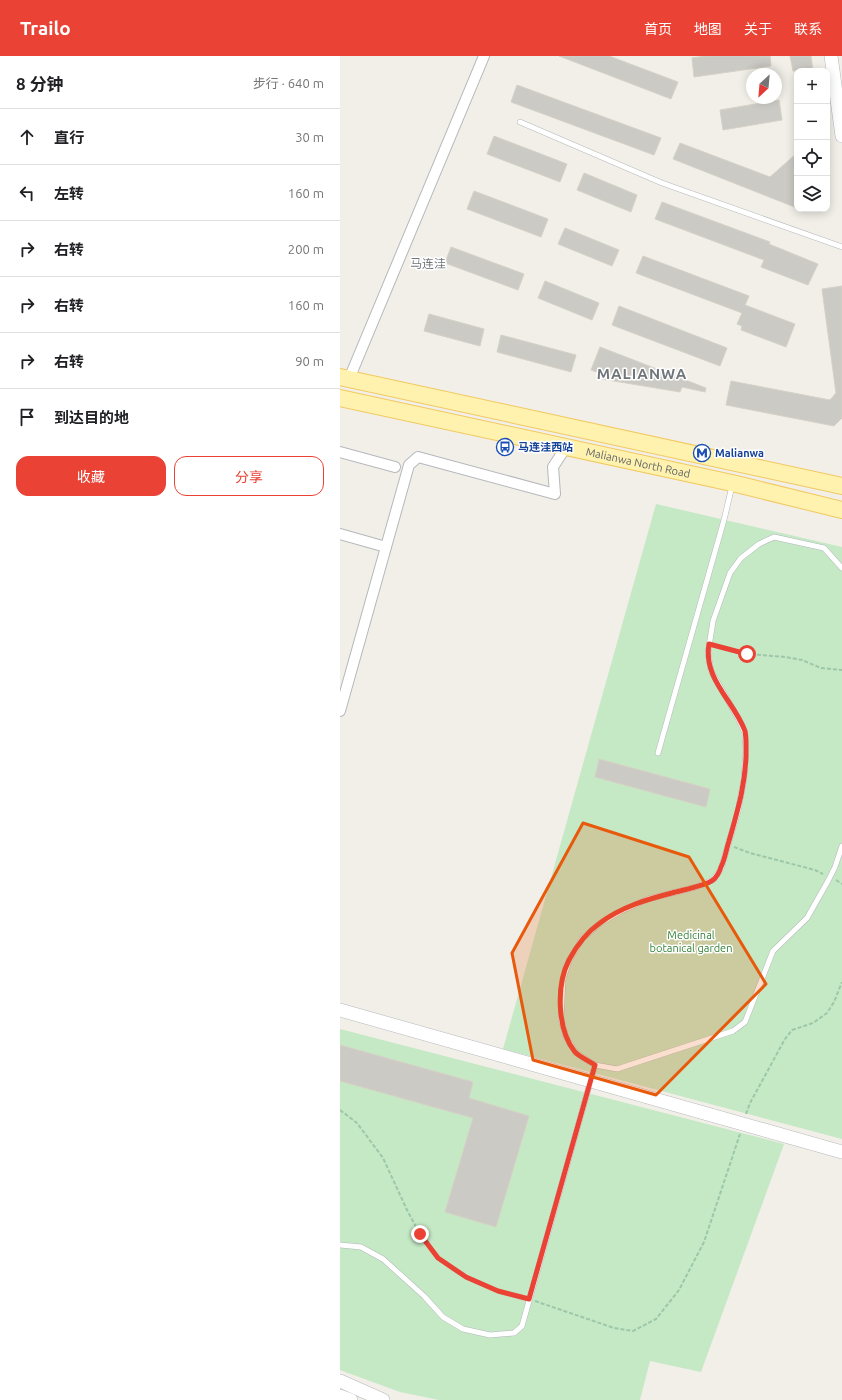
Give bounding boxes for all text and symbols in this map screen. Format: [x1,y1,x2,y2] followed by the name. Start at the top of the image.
[20,17,71,39] text: Trailo
[644,21,672,37] text: 首页
[694,21,722,37] text: 地图
[744,21,772,37] text: 关于
[794,21,822,37] text: 联系
[746,68,782,104] north arrow
[794,68,830,212] map controls
[794,68,830,104] button: +
[16,74,64,93] text: 8 分钟
[253,76,324,90] text: 步行 · 640 m
[794,104,830,140] button: −
[16,126,38,148] icon: ahead
[54,129,84,146] text: 直行
[295,130,324,144] text: 30 m
[794,140,830,176] button: locate
[794,176,830,212] button: layers
[16,182,38,204] icon: left
[54,185,84,202] text: 左转
[288,186,324,200] text: 160 m
[16,238,38,260] icon: right
[54,241,84,258] text: 右转
[288,242,324,256] text: 200 m
[410,257,446,270] district label: 马连洼
[16,294,38,316] icon: right
[54,297,84,314] text: 右转
[288,298,324,312] text: 160 m
[16,350,38,372] icon: right
[54,353,84,370] text: 右转
[295,354,324,368] text: 90 m
[597,365,687,382] district label: MALIANWA
[16,406,38,428] icon: arrive
[54,409,129,426] text: 到达目的地
[495,437,515,457] bus stop icon: 马连洼西站
[518,441,573,453] place label: 马连洼西站
[692,443,712,463] metro station icon: Malianwa
[585,445,691,480] street label: Malianwa North Road
[715,447,764,459] place label: Malianwa
[16,456,166,496] button: 收藏
[174,456,324,496] button: 分享
[738,645,756,663] route start
[650,929,732,954] park label: Medicinal botanical garden
[411,1225,429,1243] route end

